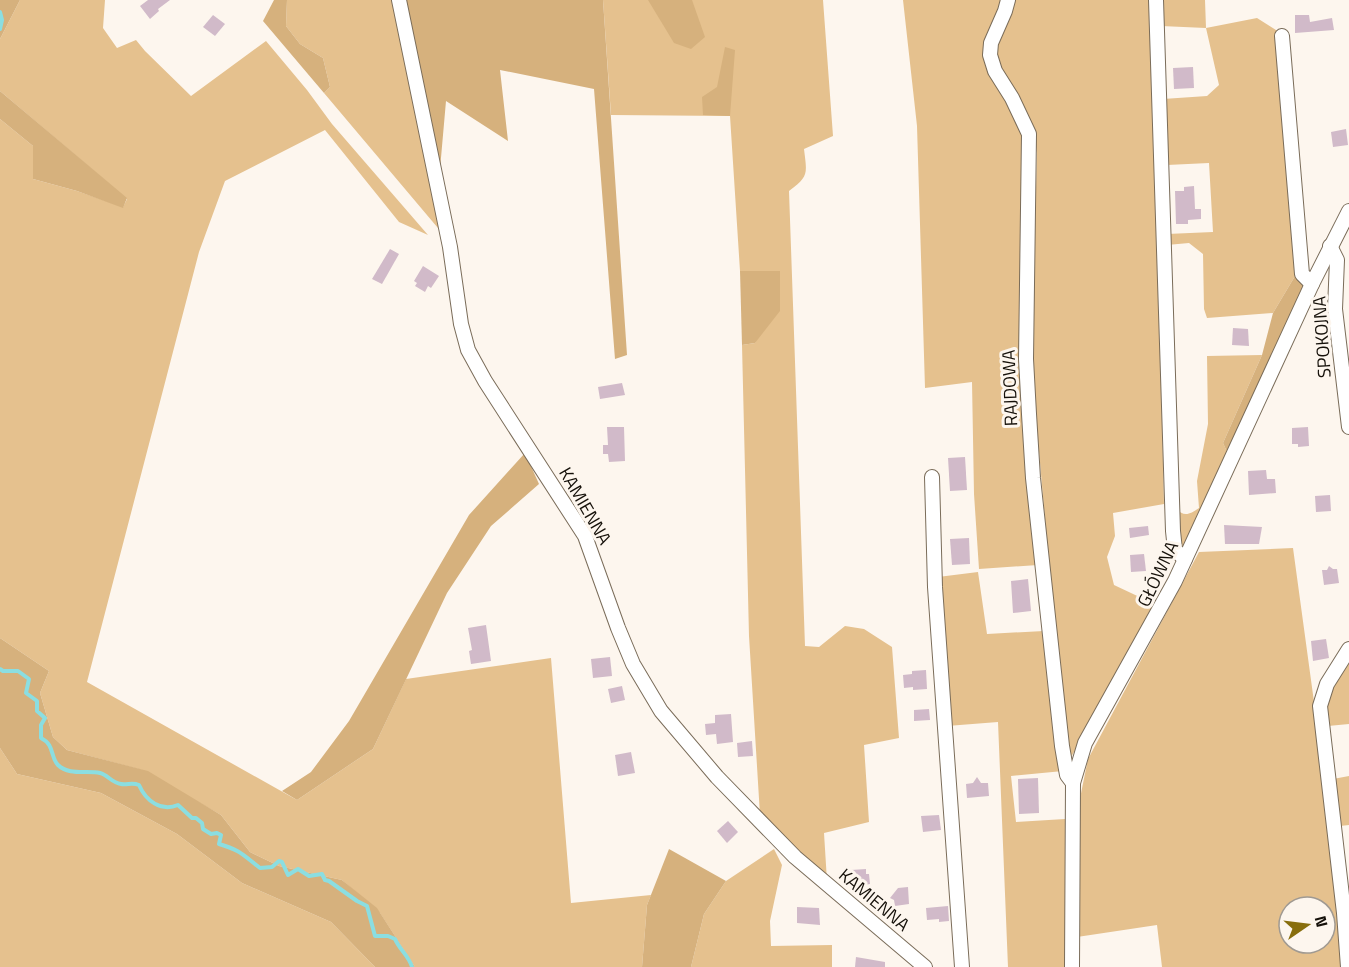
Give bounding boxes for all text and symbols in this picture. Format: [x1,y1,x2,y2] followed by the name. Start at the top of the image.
[1305,295,1338,379] street label: SPOKOJNA
[995,349,1024,427] street label: RAJDOWA
[552,462,619,550] street label: KAMIENNA
[1130,536,1185,611] street label: GŁÓWNA
[833,862,916,938] street label: KAMIENNA
[1277,895,1337,955] north arrow
[1309,913,1335,930] text: N

